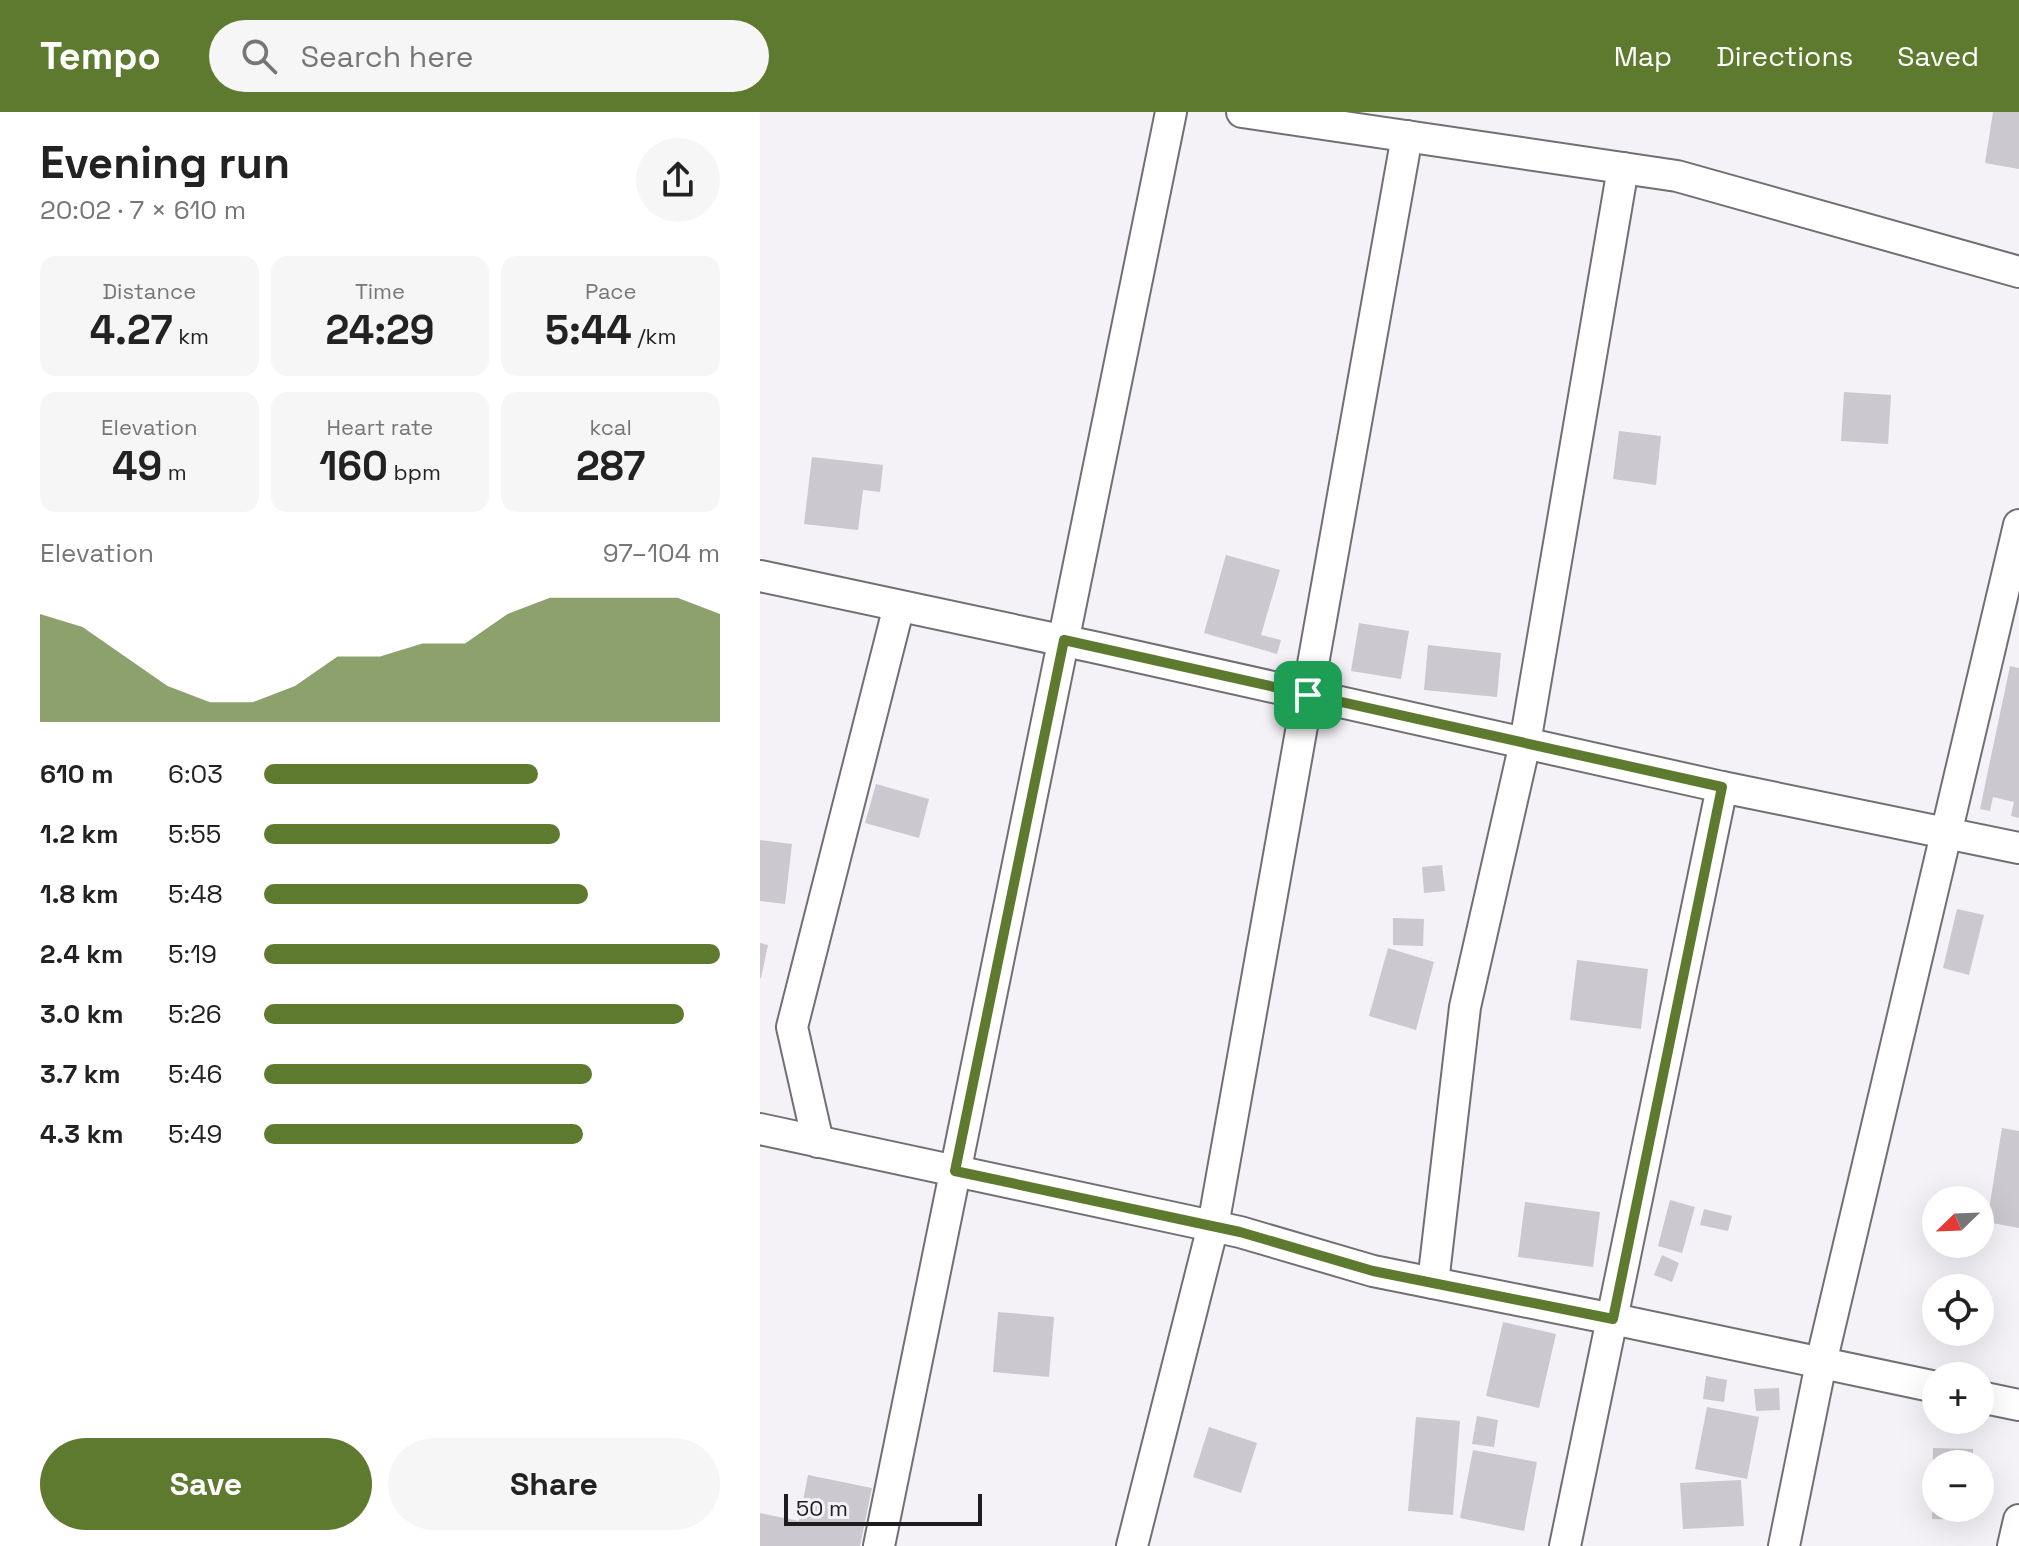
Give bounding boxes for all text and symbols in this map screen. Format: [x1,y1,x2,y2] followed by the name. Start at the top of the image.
[209,20,769,92] search box
[40,32,161,80] text: Tempo
[237,34,281,78] icon: search
[301,37,474,76] text: Search here
[1614,38,1672,74] text: Map
[1716,38,1853,74] text: Directions
[1897,38,1979,74] text: Saved
[40,135,290,191] text: Evening run
[636,138,720,222] button: share
[40,193,246,227] text: 20:02 · 7 × 610 m
[102,277,196,305] text: Distance
[355,277,405,305] text: Time
[585,277,636,305] text: Pace
[90,305,173,356] text: 4.27
[326,305,434,356] text: 24:29
[545,305,632,356] text: 5:44
[173,322,209,350] text: km
[632,322,676,350] text: /km
[101,413,198,441] text: Elevation
[327,413,433,441] text: Heart rate
[589,413,632,441] text: kcal
[112,441,162,492] text: 49
[319,441,388,492] text: 160
[576,441,645,492] text: 287
[162,458,187,486] text: m
[388,458,441,486] text: bpm
[40,536,154,570] text: Elevation
[603,536,720,570] text: 97–104 m
[1274,661,1342,729] pin
[1286,673,1330,717] icon: arrive
[40,757,113,791] text: 610 m
[168,757,223,791] text: 6:03
[40,817,118,851] text: 1.2 km
[168,817,221,851] text: 5:55
[40,877,119,911] text: 1.8 km
[168,877,223,911] text: 5:48
[40,937,123,971] text: 2.4 km
[168,937,217,971] text: 5:19
[40,997,124,1031] text: 3.0 km
[168,997,222,1031] text: 5:26
[40,1057,121,1091] text: 3.7 km
[168,1057,222,1091] text: 5:46
[40,1117,124,1151] text: 4.3 km
[168,1117,222,1151] text: 5:49
[1922,1186,1994,1258] north arrow
[1922,1186,1994,1522] map controls
[1922,1274,1994,1346] button: locate
[1922,1362,1994,1434] button: +
[40,1438,372,1530] button: Save
[388,1438,720,1530] button: Share
[1922,1450,1994,1522] button: −
[784,1490,982,1526] scale bar
[796,1494,848,1522] text: 50 m

